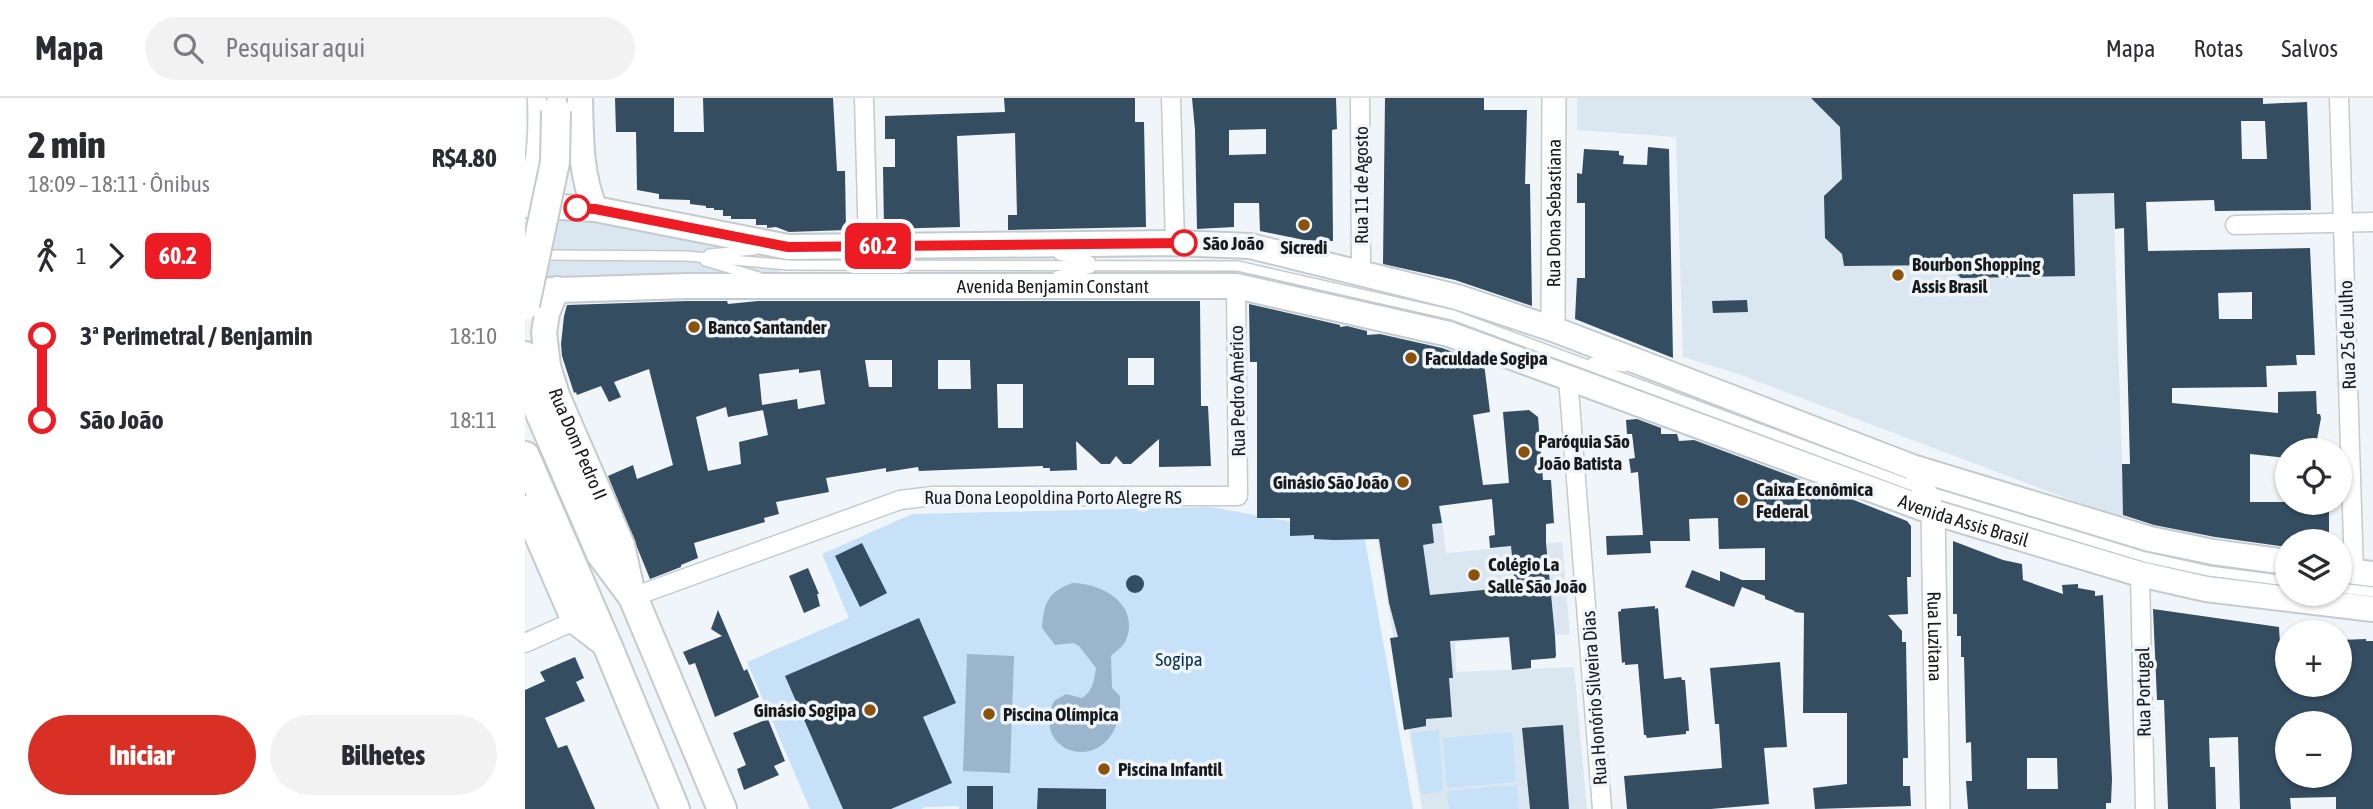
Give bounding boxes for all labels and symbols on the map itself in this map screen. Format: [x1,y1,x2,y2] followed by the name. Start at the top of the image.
[1350,126,1372,244] street label: Rua 11 de Agosto
[1542,139,1565,287] street label: Rua Dona Sebastiana
[564,195,590,221] unlabelled marker
[1296,217,1312,233] marker: Sicredi
[829,223,927,269] line badge: 60.2
[1171,230,1197,256] marker: São João
[1203,232,1264,254] place label: São João
[1281,236,1327,258] place label: Sicredi
[1911,253,2041,297] place label: Bourbon Shopping Assis Brasil
[1890,267,1906,283] marker: Bourbon Shopping Assis Brasil
[957,275,1149,297] street label: Avenida Benjamin Constant
[2334,280,2360,390] street label: Rua 25 de Julho
[708,316,827,338] place label: Banco Santander
[686,319,702,335] marker: Banco Santander
[1225,325,1249,457] street label: Rua Pedro Américo
[1425,347,1548,369] place label: Faculdade Sogipa
[1403,350,1419,366] marker: Faculdade Sogipa
[545,385,612,503] street label: Rua Dom Pedro II
[1537,430,1630,474] place label: Paróquia São João Batista
[1516,444,1532,460] marker: Paróquia São João Batista
[1273,471,1389,493] place label: Ginásio São João
[1395,474,1411,490] marker: Ginásio São João
[1756,478,1873,522] place label: Caixa Econômica Federal
[924,486,1182,508] street label: Rua Dona Leopoldina Porto Alegre RS
[1896,489,2032,551] street label: Avenida Assis Brasil
[1734,492,1750,508] marker: Caixa Econômica Federal
[1488,553,1587,597] place label: Colégio La Salle São João
[1466,567,1482,583] marker: Colégio La Salle São João
[1923,591,1947,682] street label: Rua Luzitana
[1577,610,1611,786] street label: Rua Honório Silveira Dias
[2131,647,2155,737] street label: Rua Portugal
[1155,648,1203,670] park label: Sogipa
[754,699,856,721] place label: Ginásio Sogipa
[862,702,878,718] marker: Ginásio Sogipa
[1003,703,1119,725] place label: Piscina Olímpica
[981,706,997,722] marker: Piscina Olímpica
[1118,758,1223,780] place label: Piscina Infantil
[1096,761,1112,777] marker: Piscina Infantil

